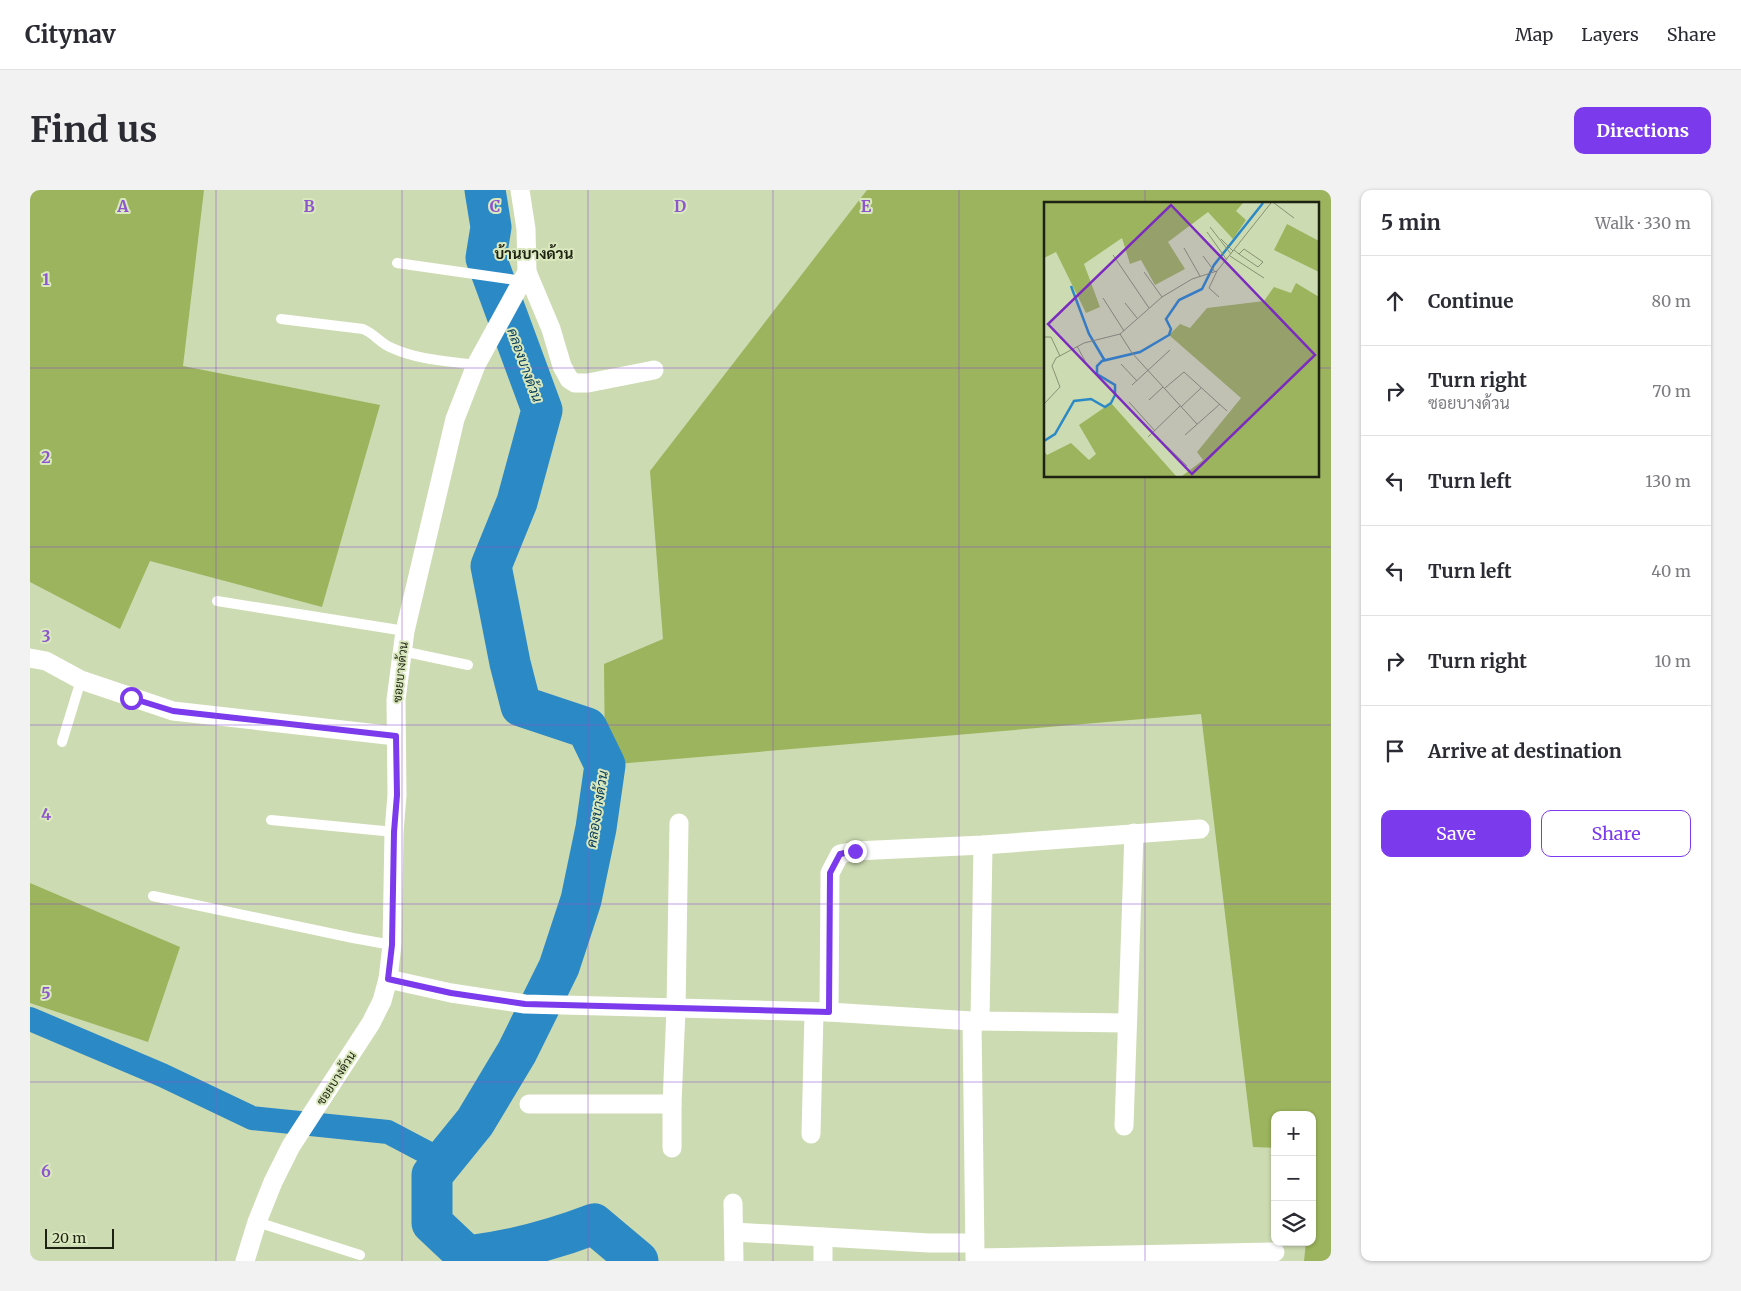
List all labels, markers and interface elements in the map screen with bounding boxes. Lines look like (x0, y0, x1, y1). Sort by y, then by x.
text: Citynav (25, 19, 116, 50)
text: Map (1515, 23, 1553, 46)
text: Layers (1581, 23, 1639, 46)
text: Share (1667, 23, 1716, 46)
button: Directions (1574, 107, 1711, 154)
text: Find us (30, 108, 157, 152)
text: A (116, 196, 129, 216)
text: B (303, 196, 315, 216)
text: C (490, 196, 500, 216)
text: D (674, 196, 686, 216)
text: E (861, 196, 872, 216)
inset map (1044, 202, 1318, 478)
text: 5 min (1381, 209, 1441, 236)
text: Walk · 330 m (1595, 213, 1691, 233)
district label: บ้านบางด้วน (495, 244, 574, 263)
text: 1 (42, 269, 50, 289)
icon: ahead (1381, 287, 1409, 315)
text: Continue (1428, 289, 1514, 313)
text: 80 m (1652, 291, 1691, 311)
water label: คลองบางด้วน (503, 325, 547, 405)
text: Turn right (1428, 368, 1527, 392)
icon: right (1381, 377, 1409, 405)
text: 70 m (1652, 381, 1691, 401)
text: ซอยบางด้วน (1428, 393, 1510, 413)
text: 2 (41, 447, 51, 467)
icon: left (1381, 467, 1409, 495)
text: Turn left (1428, 469, 1512, 493)
text: 130 m (1645, 471, 1691, 491)
icon: left (1381, 557, 1409, 585)
text: Turn left (1428, 559, 1512, 583)
text: 40 m (1651, 561, 1691, 581)
text: 3 (41, 626, 51, 646)
street label: ซอยบางด้วน (389, 640, 411, 703)
icon: right (1381, 647, 1409, 675)
text: Turn right (1428, 649, 1527, 673)
text: 10 m (1654, 651, 1691, 671)
route start (120, 687, 143, 710)
icon: arrive (1381, 737, 1409, 765)
text: Arrive at destination (1428, 739, 1622, 763)
water label: คลองบางด้วน (582, 769, 612, 849)
text: 4 (41, 804, 51, 824)
button: Save (1381, 810, 1531, 857)
button: Share (1541, 810, 1691, 857)
route end (844, 840, 867, 863)
text: 5 (41, 983, 51, 1003)
street label: ซอยบางด้วน (313, 1048, 359, 1108)
map controls (1271, 1111, 1316, 1246)
button: + (1271, 1111, 1316, 1156)
button: − (1271, 1156, 1316, 1201)
text: 6 (41, 1161, 51, 1181)
button: layers (1271, 1201, 1316, 1246)
scale bar (45, 1226, 114, 1249)
text: 20 m (52, 1229, 86, 1247)

